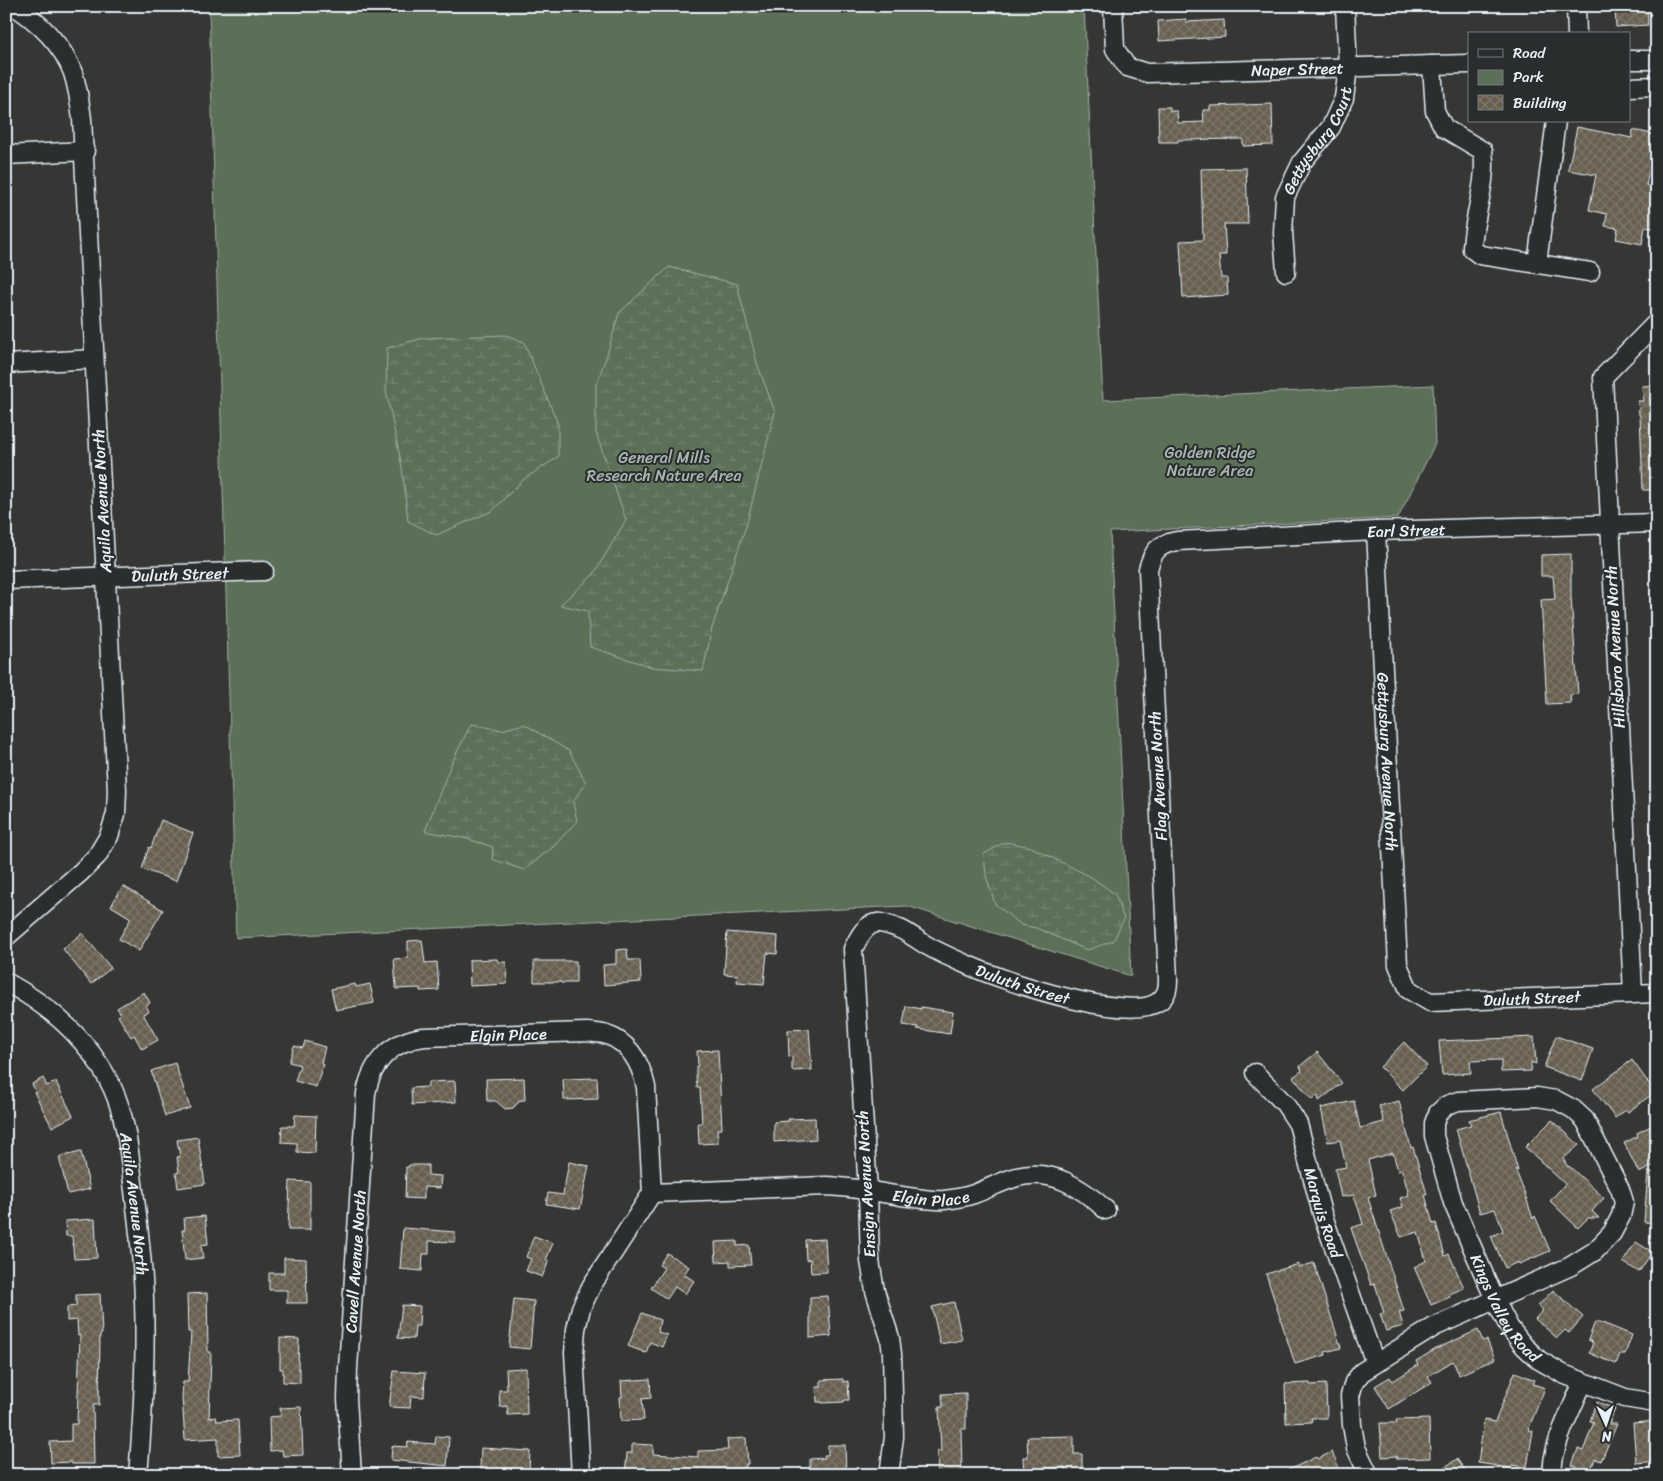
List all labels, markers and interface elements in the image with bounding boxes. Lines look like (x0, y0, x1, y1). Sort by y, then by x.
legend (1468, 32, 1630, 122)
text: Road (1513, 40, 1546, 66)
street label: Naper Street (1251, 53, 1344, 85)
text: Park (1513, 64, 1544, 90)
street label: Gettysburg Court (1274, 85, 1360, 199)
text: Building (1513, 90, 1567, 116)
street label: Aquila Avenue North (84, 428, 120, 575)
park label: Golden Ridge Nature Area (1164, 438, 1256, 485)
park label: General Mills Research Nature Area (586, 443, 743, 490)
street label: Earl Street (1366, 515, 1446, 546)
street label: Duluth Street (131, 558, 230, 590)
street label: Hillsboro Avenue North (1596, 565, 1634, 729)
street label: Gettysburg Avenue North (1369, 672, 1407, 852)
street label: Flag Avenue North (1140, 710, 1176, 842)
street label: Duluth Street (971, 955, 1073, 1013)
street label: Duluth Street (1483, 982, 1582, 1014)
street label: Elgin Place (469, 1019, 547, 1050)
street label: Ensign Avenue North (848, 1110, 884, 1258)
street label: Aquila Avenue North (111, 1129, 157, 1276)
street label: Marquis Road (1296, 1164, 1352, 1263)
street label: Elgin Place (890, 1180, 973, 1215)
street label: Cavell Avenue North (336, 1189, 374, 1334)
street label: Kings Valley Road (1462, 1249, 1549, 1371)
north arrow (1580, 1398, 1630, 1448)
text: N (1601, 1424, 1613, 1449)

